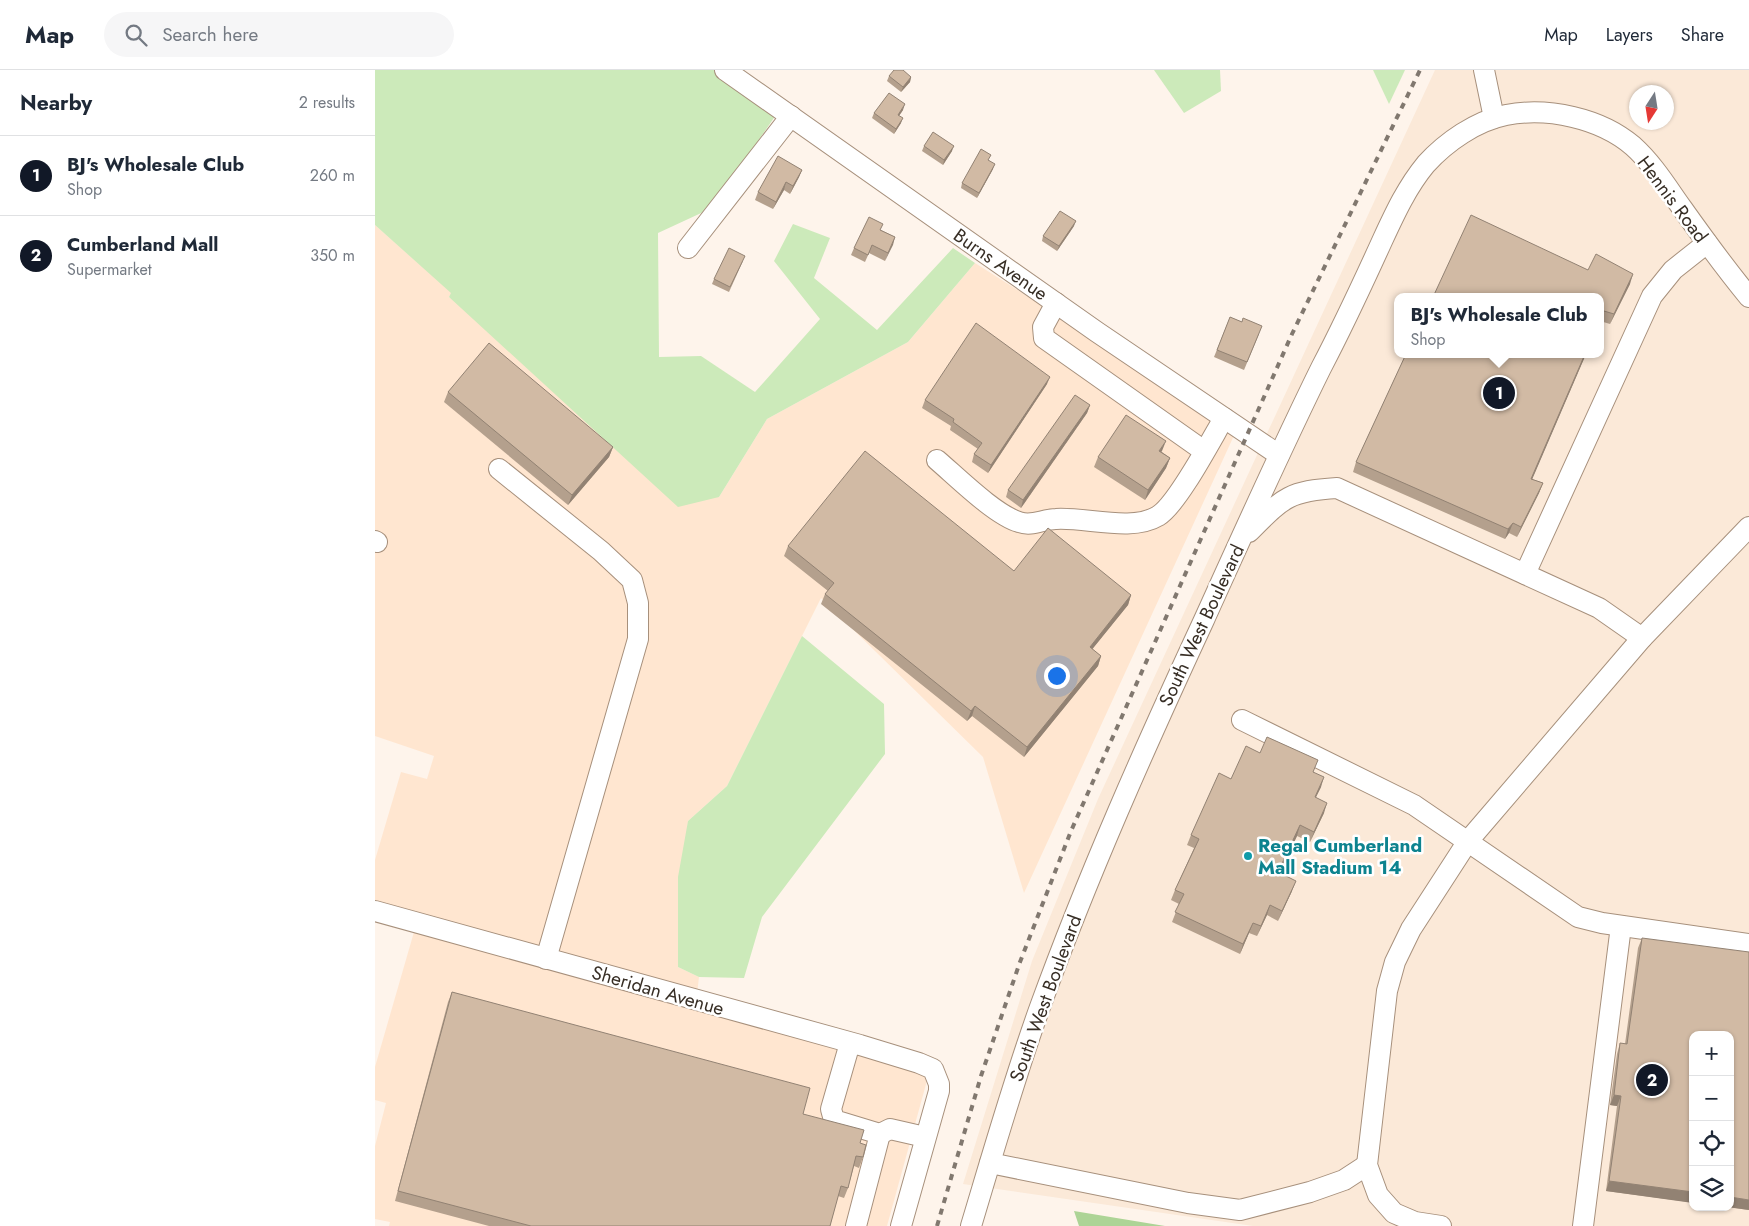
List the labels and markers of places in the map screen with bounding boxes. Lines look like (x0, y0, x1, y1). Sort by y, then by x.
pin: 1 (1483, 374, 1515, 412)
place label: Regal Cumberland Mall Stadium 14 (1258, 832, 1422, 881)
marker: Regal Cumberland Mall Stadium 14 (1242, 850, 1254, 862)
pin: 2 (1636, 1061, 1668, 1099)

